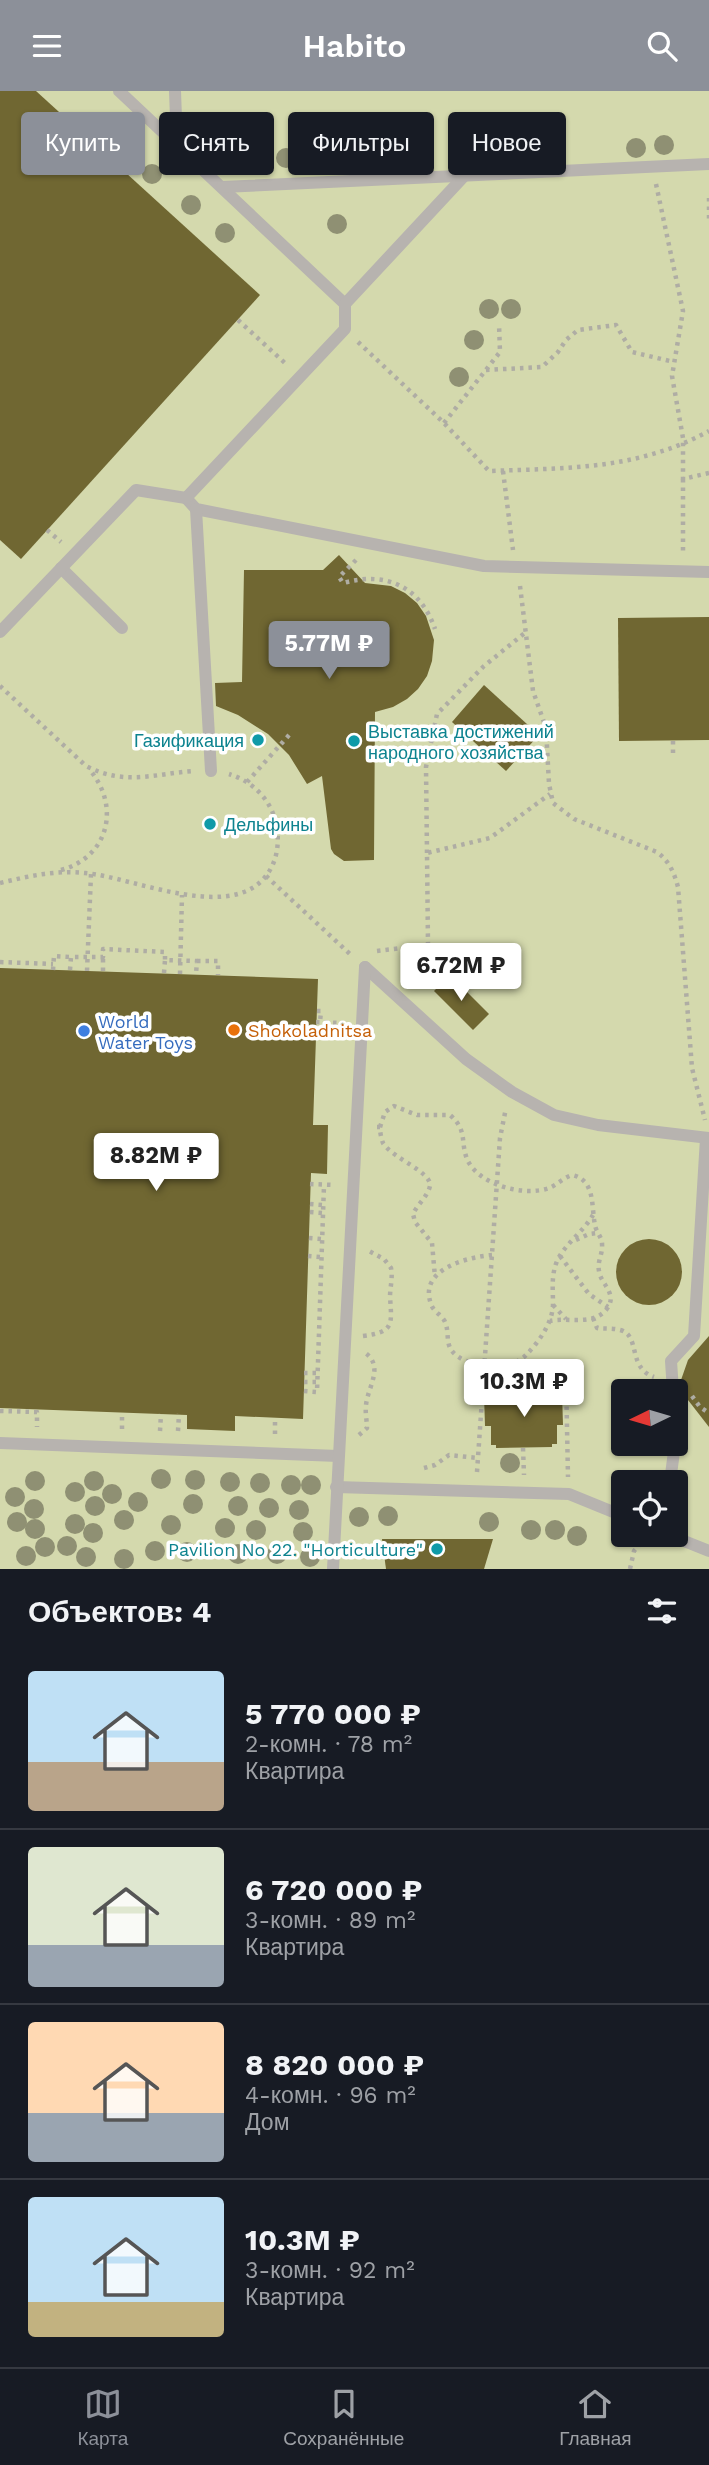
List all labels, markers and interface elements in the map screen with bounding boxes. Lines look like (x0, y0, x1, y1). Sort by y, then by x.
icon: menu (28, 27, 66, 65)
text: Habito (303, 27, 406, 65)
icon: search (643, 27, 681, 65)
chip: Купить (21, 112, 145, 175)
chip: Снять (159, 112, 274, 175)
chip: Фильтры (288, 112, 434, 175)
chip: Новое (448, 112, 566, 175)
pin: 5.77M ₽ (264, 621, 394, 681)
text: 5.77M ₽ (285, 630, 373, 657)
place label: Выставка достижений народного хозяйства (368, 721, 554, 763)
place label: Газификация (134, 730, 244, 751)
marker: Газификация (250, 732, 266, 748)
marker: Выставка достижений народного хозяйства (346, 733, 362, 749)
place label: Дельфины (224, 814, 313, 835)
marker: Дельфины (202, 816, 218, 832)
pin: 6.72M ₽ (396, 943, 526, 1003)
text: 6.72M ₽ (416, 952, 506, 979)
place label: World Water Toys (98, 1011, 193, 1053)
place label: Shokoladnitsa (248, 1020, 372, 1041)
marker: Shokoladnitsa (226, 1022, 242, 1038)
marker: World Water Toys (76, 1023, 92, 1039)
pin: 8.82M ₽ (91, 1133, 221, 1193)
text: 8.82M ₽ (110, 1142, 202, 1169)
pin: 10.3M ₽ (459, 1359, 589, 1419)
text: 10.3M ₽ (480, 1368, 568, 1395)
north arrow (611, 1379, 688, 1456)
map controls (611, 1379, 688, 1547)
button: locate (611, 1470, 688, 1547)
place label: Pavilion No 22. "Horticulture" (168, 1539, 423, 1560)
marker: Pavilion No 22. "Horticulture" (429, 1541, 445, 1557)
icon: filters (643, 1592, 681, 1630)
text: Объектов: 4 (28, 1594, 211, 1629)
text: 5 770 000 ₽ (245, 1696, 421, 1731)
icon: home (84, 1699, 168, 1783)
text: 2-комн. · 78 m² (245, 1731, 412, 1758)
text: Квартира (245, 1758, 344, 1785)
text: 6 720 000 ₽ (245, 1872, 422, 1907)
icon: home (84, 1875, 168, 1959)
text: 3-комн. · 89 m² (245, 1907, 415, 1934)
text: Квартира (245, 1934, 344, 1961)
text: 8 820 000 ₽ (245, 2047, 424, 2082)
icon: home (84, 2050, 168, 2134)
text: 4-комн. · 96 m² (245, 2082, 416, 2109)
text: Дом (245, 2109, 289, 2136)
text: 10.3M ₽ (245, 2222, 360, 2257)
icon: home (84, 2225, 168, 2309)
text: 3-комн. · 92 m² (245, 2257, 415, 2284)
text: Квартира (245, 2284, 344, 2311)
tab: Карта (77, 2385, 128, 2450)
tab: Сохранённые (283, 2385, 404, 2450)
tab: Главная (559, 2385, 632, 2450)

